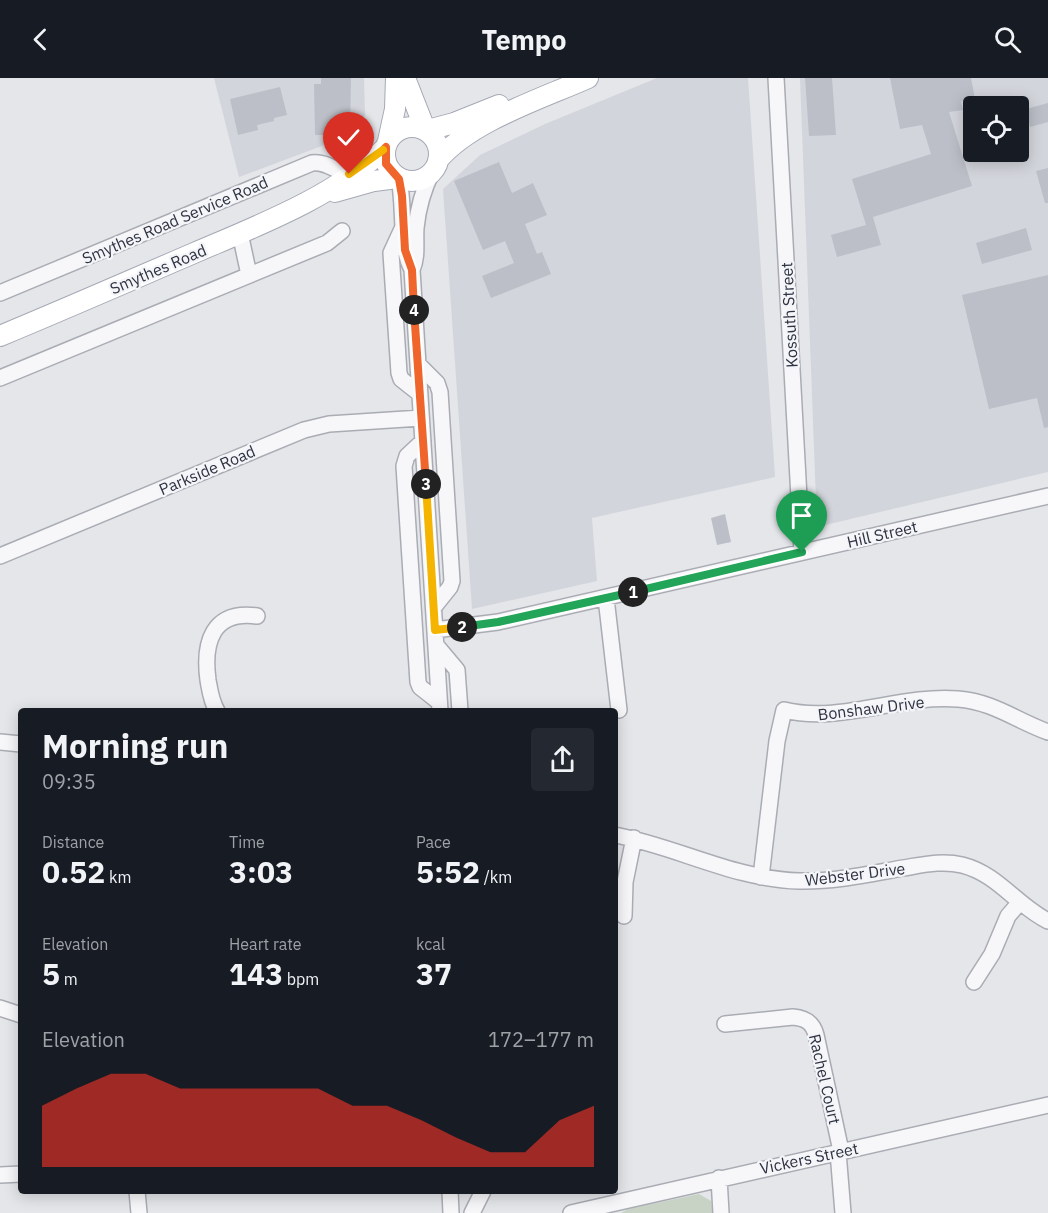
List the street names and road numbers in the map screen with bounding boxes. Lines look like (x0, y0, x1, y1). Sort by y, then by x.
street label: Smythes Road Service Road (79, 172, 271, 268)
street label: Smythes Road (107, 240, 209, 298)
street label: Kossuth Street (776, 262, 802, 368)
street label: Parkside Road (156, 441, 258, 499)
street label: Hill Street (845, 516, 919, 552)
street label: Bonshaw Drive (817, 692, 926, 724)
street label: Webster Drive (804, 858, 906, 890)
street label: Rachel Court (805, 1032, 845, 1126)
street label: Vickers Street (758, 1138, 860, 1178)

